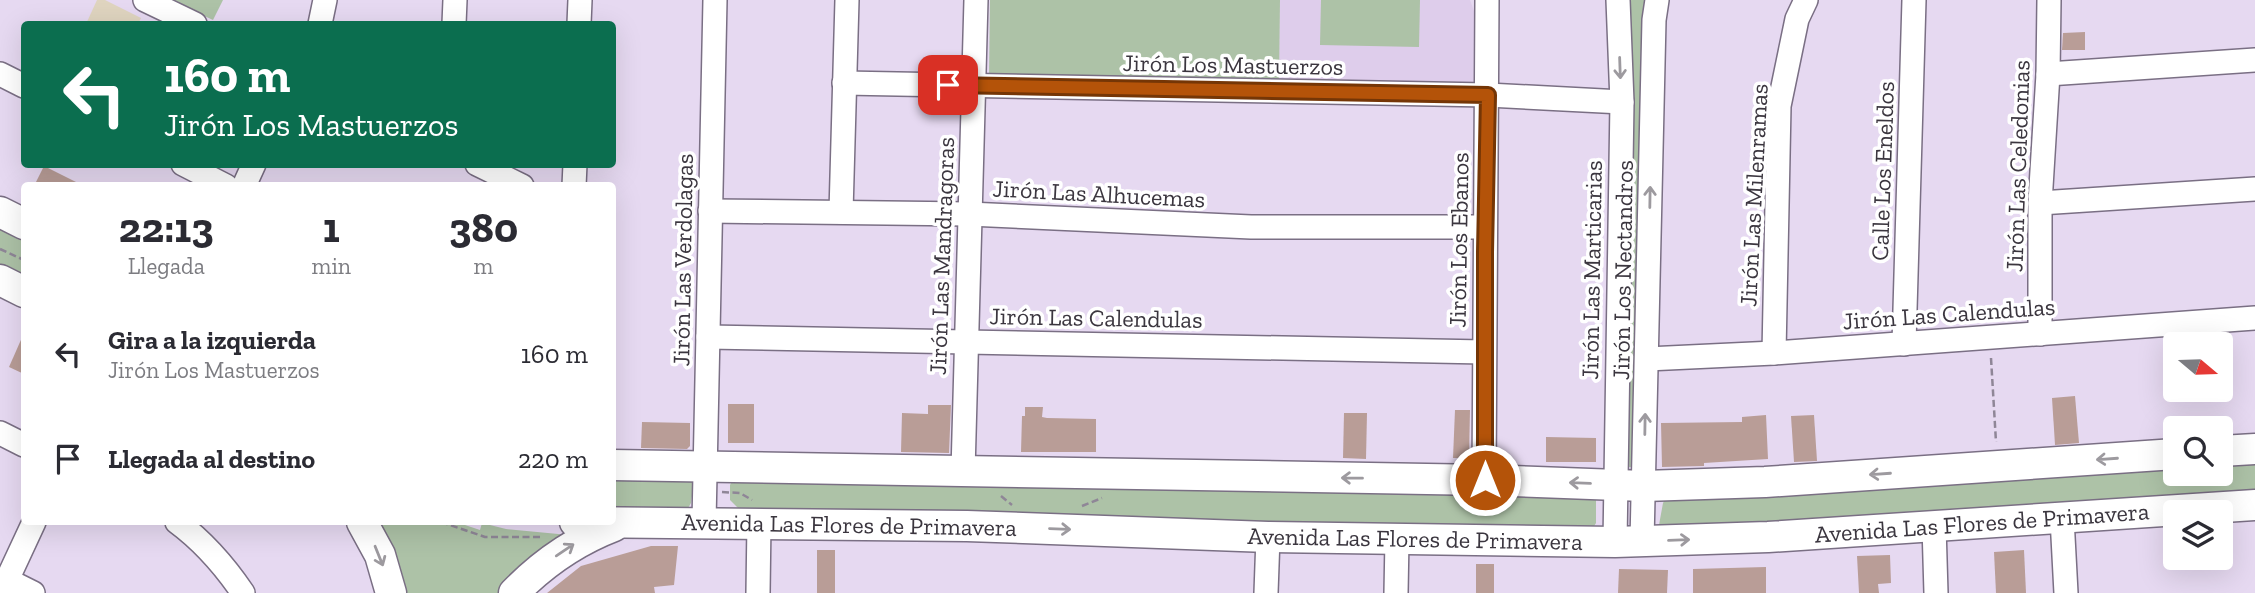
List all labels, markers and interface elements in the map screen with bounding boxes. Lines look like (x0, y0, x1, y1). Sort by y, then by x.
text: 160 m (164, 46, 290, 105)
street label: Jirón Los Mastuerzos (1122, 48, 1344, 81)
icon: left (49, 49, 140, 140)
pin (918, 55, 978, 115)
one-way arrow (1614, 56, 1627, 79)
street label: Jirón Las Celedonias (1999, 60, 2036, 272)
icon: arrive (929, 66, 967, 104)
street label: Calle Los Eneldos (1865, 81, 1900, 261)
street label: Jirón Las Milenramas (1733, 83, 1774, 307)
text: Jirón Los Mastuerzos (164, 106, 459, 144)
street label: Jirón Las Mandragoras (923, 136, 960, 376)
street label: Jirón Los Ebanos (1442, 152, 1475, 328)
street label: Jirón Las Verdolagas (666, 153, 699, 367)
street label: Jirón Las Marticarias (1575, 160, 1608, 380)
street label: Jirón Los Nectandros (1606, 160, 1639, 380)
street label: Jirón Las Alhucemas (992, 173, 1206, 214)
one-way arrow (1644, 185, 1657, 208)
text: 22:13 (119, 202, 214, 253)
text: 1 (323, 202, 340, 253)
text: 380 (449, 202, 518, 253)
text: Llegada (128, 252, 205, 280)
text: min (312, 252, 351, 280)
text: m (474, 252, 493, 280)
street label: Jirón Las Calendulas (1842, 292, 2056, 335)
street label: Jirón Las Calendulas (989, 301, 1203, 334)
text: Gira a la izquierda (108, 324, 316, 356)
north arrow (2163, 332, 2233, 402)
map controls (2163, 332, 2233, 570)
icon: left (49, 335, 87, 373)
text: 160 m (521, 338, 588, 370)
text: Jirón Los Mastuerzos (108, 356, 320, 384)
one-way arrow (1639, 413, 1652, 436)
button: search (2163, 416, 2233, 486)
icon: arrive (49, 440, 87, 478)
text: Llegada al destino (108, 443, 315, 475)
text: 220 m (518, 443, 588, 475)
position arrow (1448, 443, 1522, 517)
one-way arrow (2096, 453, 2119, 466)
one-way arrow (1869, 468, 1892, 481)
one-way arrow (1341, 471, 1364, 485)
one-way arrow (1568, 477, 1591, 490)
street label: Avenida Las Flores de Primavera (1814, 496, 2151, 549)
button: layers (2163, 500, 2233, 570)
street label: Avenida Las Flores de Primavera (681, 507, 1017, 542)
street label: Avenida Las Flores de Primavera (1247, 521, 1583, 556)
one-way arrow (1048, 523, 1071, 536)
one-way arrow (1667, 534, 1690, 547)
one-way arrow (555, 543, 574, 557)
one-way arrow (374, 545, 387, 566)

